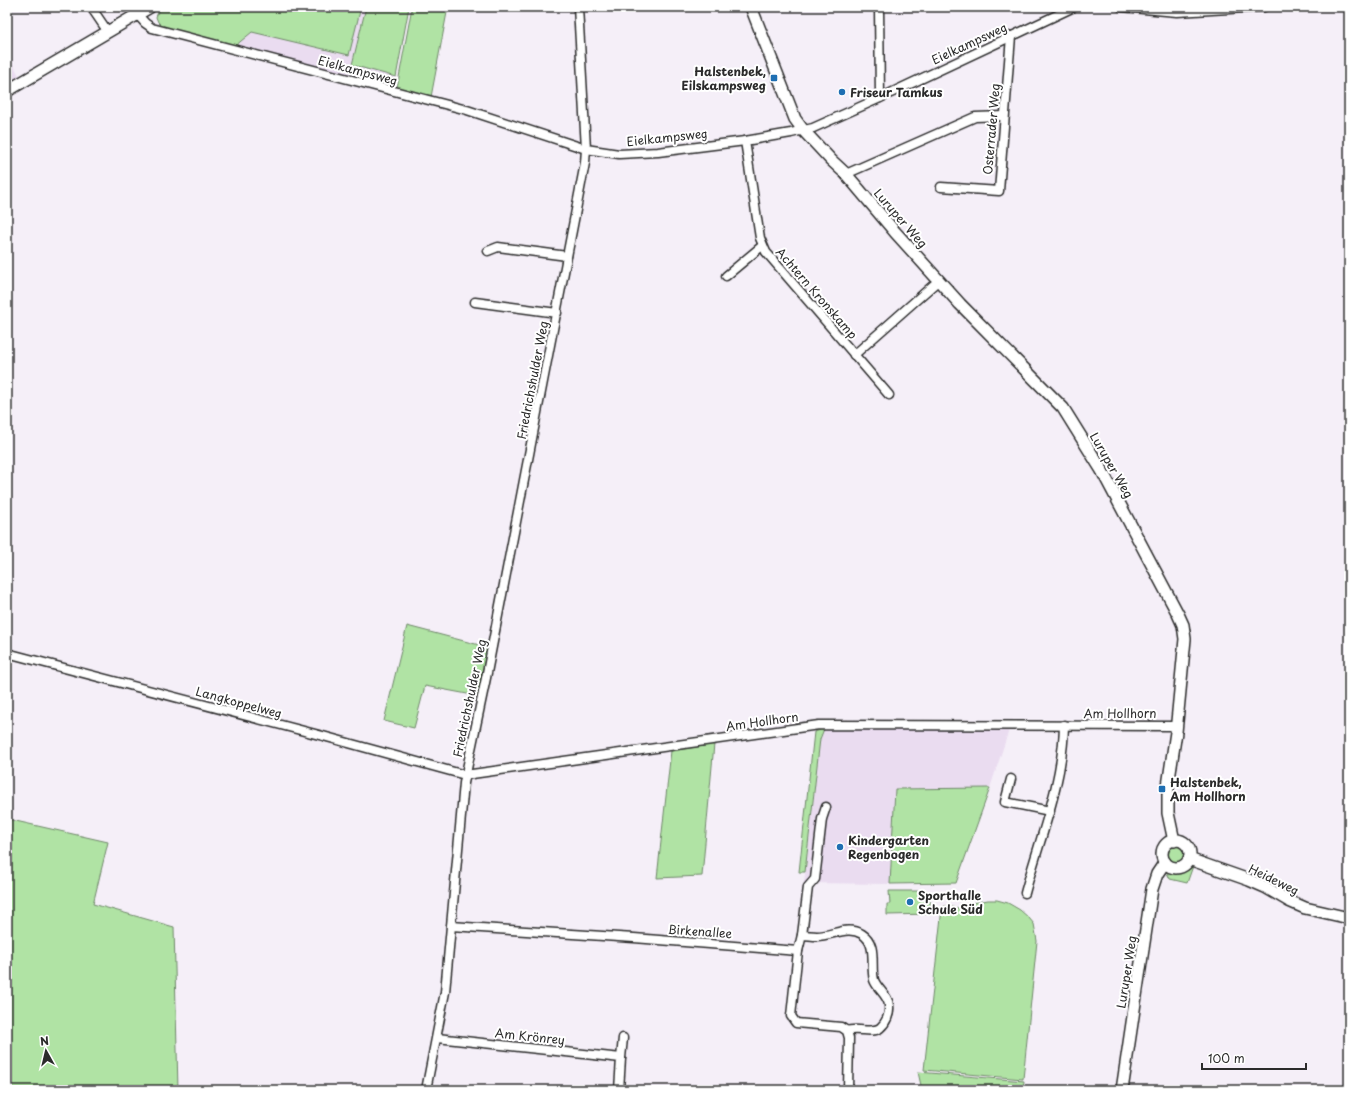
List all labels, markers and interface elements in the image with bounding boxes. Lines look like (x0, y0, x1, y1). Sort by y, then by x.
street label: Eielkampsweg (928, 18, 1010, 68)
street label: Eielkampsweg (316, 51, 400, 89)
place label: Halstenbek, Eilskampsweg (682, 62, 766, 94)
marker: Halstenbek, Eilskampsweg (769, 73, 779, 83)
street label: Osterrader Weg (978, 82, 1004, 175)
place label: Friseur Tamkus (850, 83, 943, 101)
marker: Friseur Tamkus (837, 87, 847, 97)
street label: Eielkampsweg (626, 124, 708, 150)
street label: Luruper Weg (870, 184, 932, 252)
street label: Achtern Kronskamp (772, 243, 862, 343)
street label: Friedrichshulder Weg (512, 319, 552, 441)
street label: Luruper Weg (1086, 429, 1138, 501)
street label: Friedrichshulder Weg (448, 637, 490, 759)
street label: Langkoppelweg (194, 682, 284, 722)
street label: Am Hollhorn (1084, 704, 1156, 722)
street label: Am Hollhorn (725, 707, 799, 735)
place label: Halstenbek, Am Hollhorn (1169, 773, 1246, 805)
marker: Halstenbek, Am Hollhorn (1157, 784, 1167, 794)
place label: Kindergarten Regenbogen (848, 831, 929, 863)
marker: Kindergarten Regenbogen (835, 842, 845, 852)
street label: Heideweg (1246, 859, 1302, 899)
place label: Sporthalle Schule Süd (918, 886, 983, 918)
marker: Sporthalle Schule Süd (905, 897, 915, 907)
street label: Birkenallee (667, 920, 733, 942)
street label: Luruper Weg (1111, 934, 1141, 1010)
street label: Am Krönrey (494, 1023, 566, 1049)
north arrow (26, 1031, 66, 1071)
text: N (39, 1032, 50, 1050)
scale bar (1202, 1045, 1306, 1071)
text: 100 m (1208, 1049, 1245, 1067)

